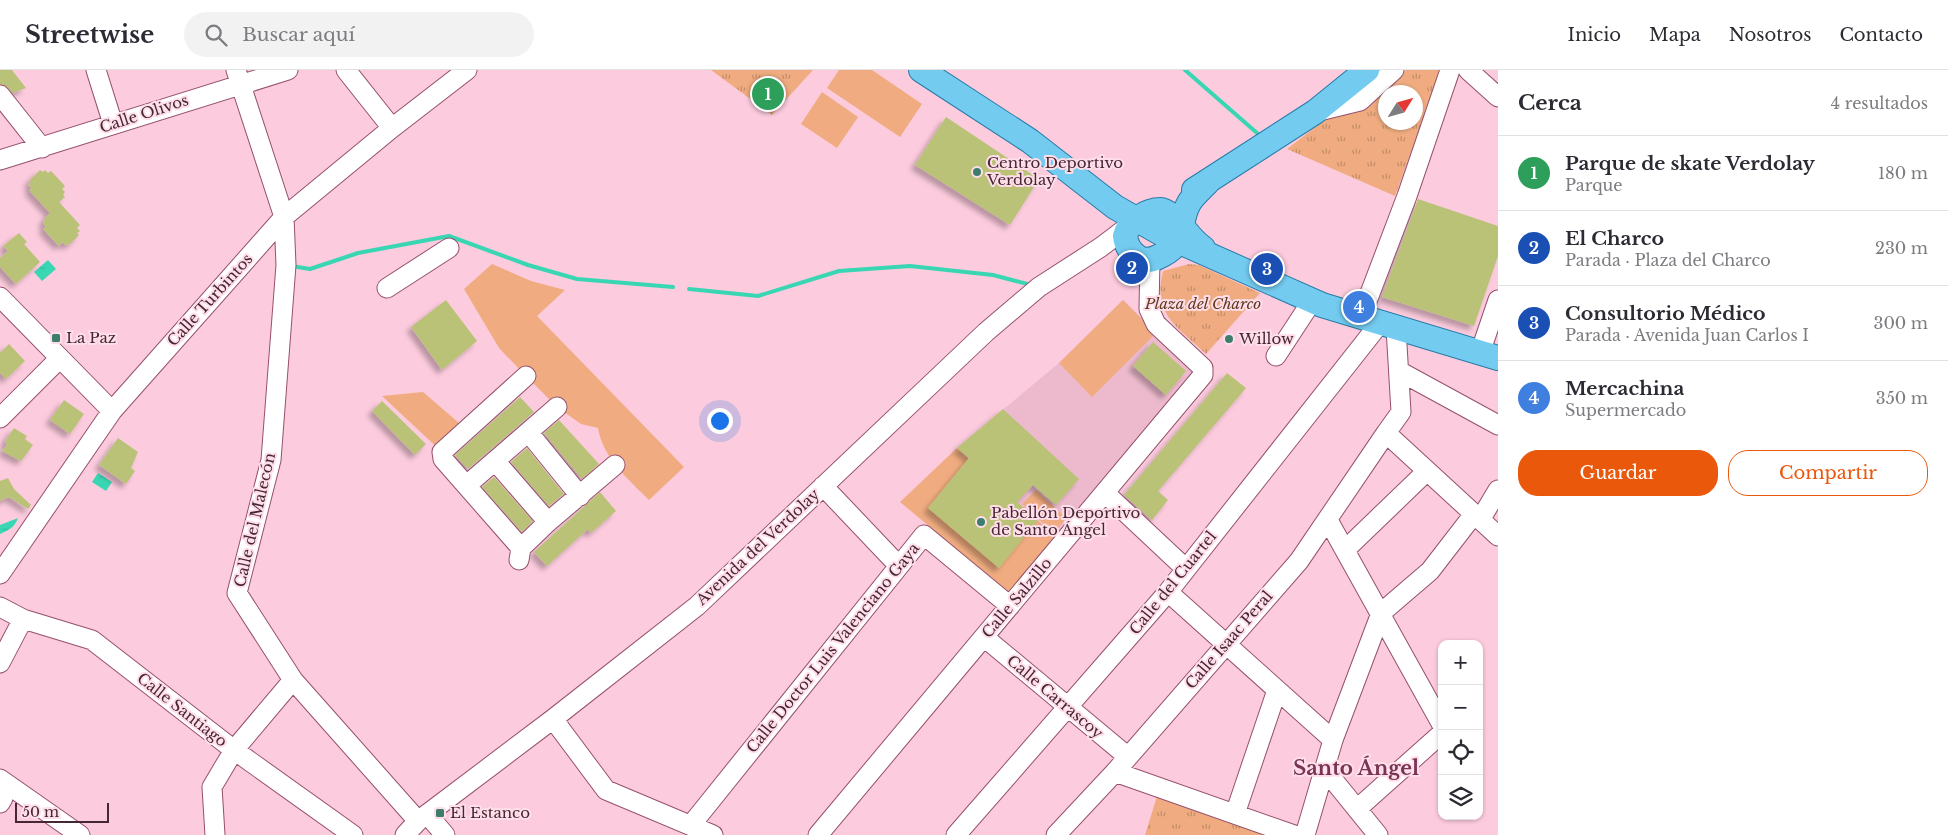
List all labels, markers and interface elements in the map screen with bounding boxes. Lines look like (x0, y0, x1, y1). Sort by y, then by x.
search box (184, 12, 534, 57)
text: Streetwise (25, 20, 154, 49)
icon: search (202, 21, 230, 49)
text: Buscar aquí (242, 23, 355, 46)
text: Inicio (1567, 24, 1621, 46)
text: Mapa (1649, 24, 1701, 46)
text: Nosotros (1729, 24, 1811, 46)
text: Contacto (1839, 24, 1923, 46)
pin: 1 (752, 75, 784, 113)
north arrow (1378, 85, 1423, 130)
street label: Calle Olivos (97, 90, 191, 137)
text: Cerca (1518, 90, 1582, 116)
text: 4 resultados (1831, 93, 1928, 113)
text: Parque de skate Verdolay (1565, 152, 1815, 175)
place label: Centro Deportivo Verdolay (986, 153, 1123, 189)
text: 1 (1531, 163, 1537, 183)
text: 180 m (1878, 163, 1928, 183)
marker: Centro Deportivo Verdolay (971, 166, 983, 178)
text: Parque (1565, 175, 1622, 195)
text: El Charco (1565, 227, 1664, 250)
text: 2 (1529, 238, 1539, 258)
text: 230 m (1875, 238, 1928, 258)
street label: Calle Turbintos (163, 249, 256, 350)
pin: 2 (1116, 249, 1148, 287)
pin: 3 (1251, 250, 1283, 288)
text: Parada · Plaza del Charco (1565, 250, 1771, 270)
pin: 4 (1343, 288, 1375, 326)
park label: Plaza del Charco (1144, 294, 1261, 313)
text: Consultorio Médico (1565, 302, 1766, 325)
text: 3 (1529, 313, 1539, 333)
text: 300 m (1874, 313, 1928, 333)
text: Parada · Avenida Juan Carlos I (1565, 325, 1809, 345)
place label: La Paz (66, 328, 116, 347)
place label: Willow (1238, 329, 1294, 348)
marker: La Paz (50, 332, 62, 344)
marker: Willow (1223, 333, 1235, 345)
text: Mercachina (1565, 377, 1684, 400)
text: 4 (1529, 388, 1539, 408)
text: 350 m (1876, 388, 1928, 408)
text: Supermercado (1565, 400, 1686, 420)
your location (707, 408, 733, 434)
button: Guardar (1518, 450, 1718, 496)
button: Compartir (1728, 450, 1928, 496)
street label: Calle del Malecón (230, 451, 279, 589)
street label: Avenida del Verdolay (691, 484, 824, 609)
place label: Pabellón Deportivo de Santo Ángel (991, 503, 1141, 539)
marker: Pabellón Deportivo de Santo Ángel (975, 516, 987, 528)
street label: Calle del Cuartel (1125, 527, 1220, 638)
street label: Calle Doctor Luis Valenciano Gaya (742, 538, 924, 756)
street label: Calle Salzillo (978, 554, 1056, 642)
street label: Calle Isaac Peral (1181, 587, 1276, 693)
map controls (1438, 640, 1483, 820)
button: + (1438, 640, 1483, 685)
street label: Calle Carrascoy (1003, 651, 1108, 743)
street label: Calle Santiago (133, 669, 231, 751)
button: − (1438, 685, 1483, 730)
button: locate (1438, 730, 1483, 775)
district label: Santo Ángel (1293, 755, 1419, 780)
button: layers (1438, 775, 1483, 820)
scale bar (15, 800, 109, 823)
text: 50 m (22, 803, 59, 821)
place label: El Estanco (450, 803, 530, 822)
marker: El Estanco (434, 807, 446, 819)

